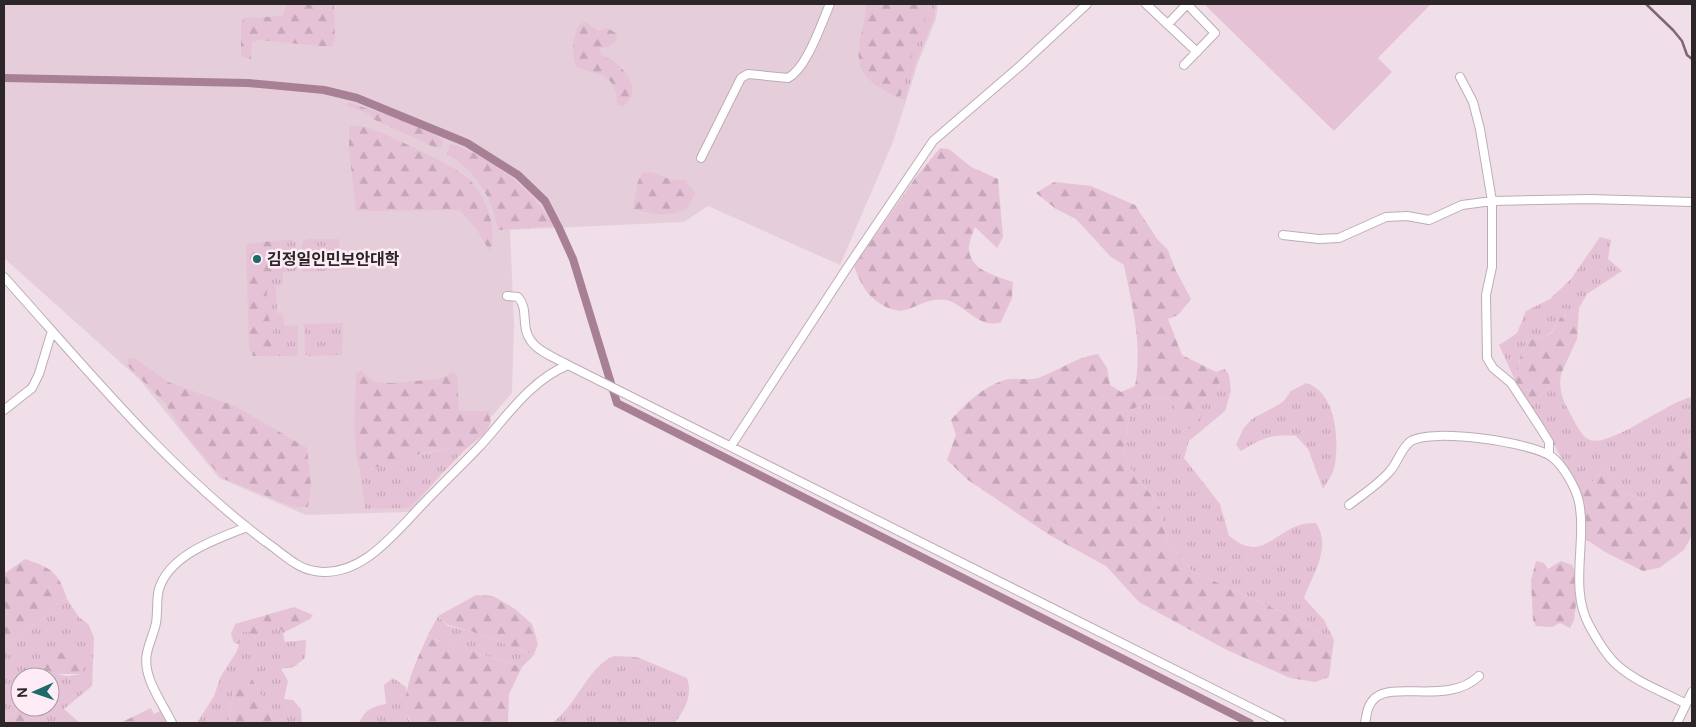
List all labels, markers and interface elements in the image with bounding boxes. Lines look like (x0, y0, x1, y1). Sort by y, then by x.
place label: 김정일인민보안대학 (267, 249, 400, 270)
marker: 김정일인민보안대학 (251, 253, 263, 265)
north arrow (10, 667, 60, 717)
text: N (13, 687, 31, 698)

